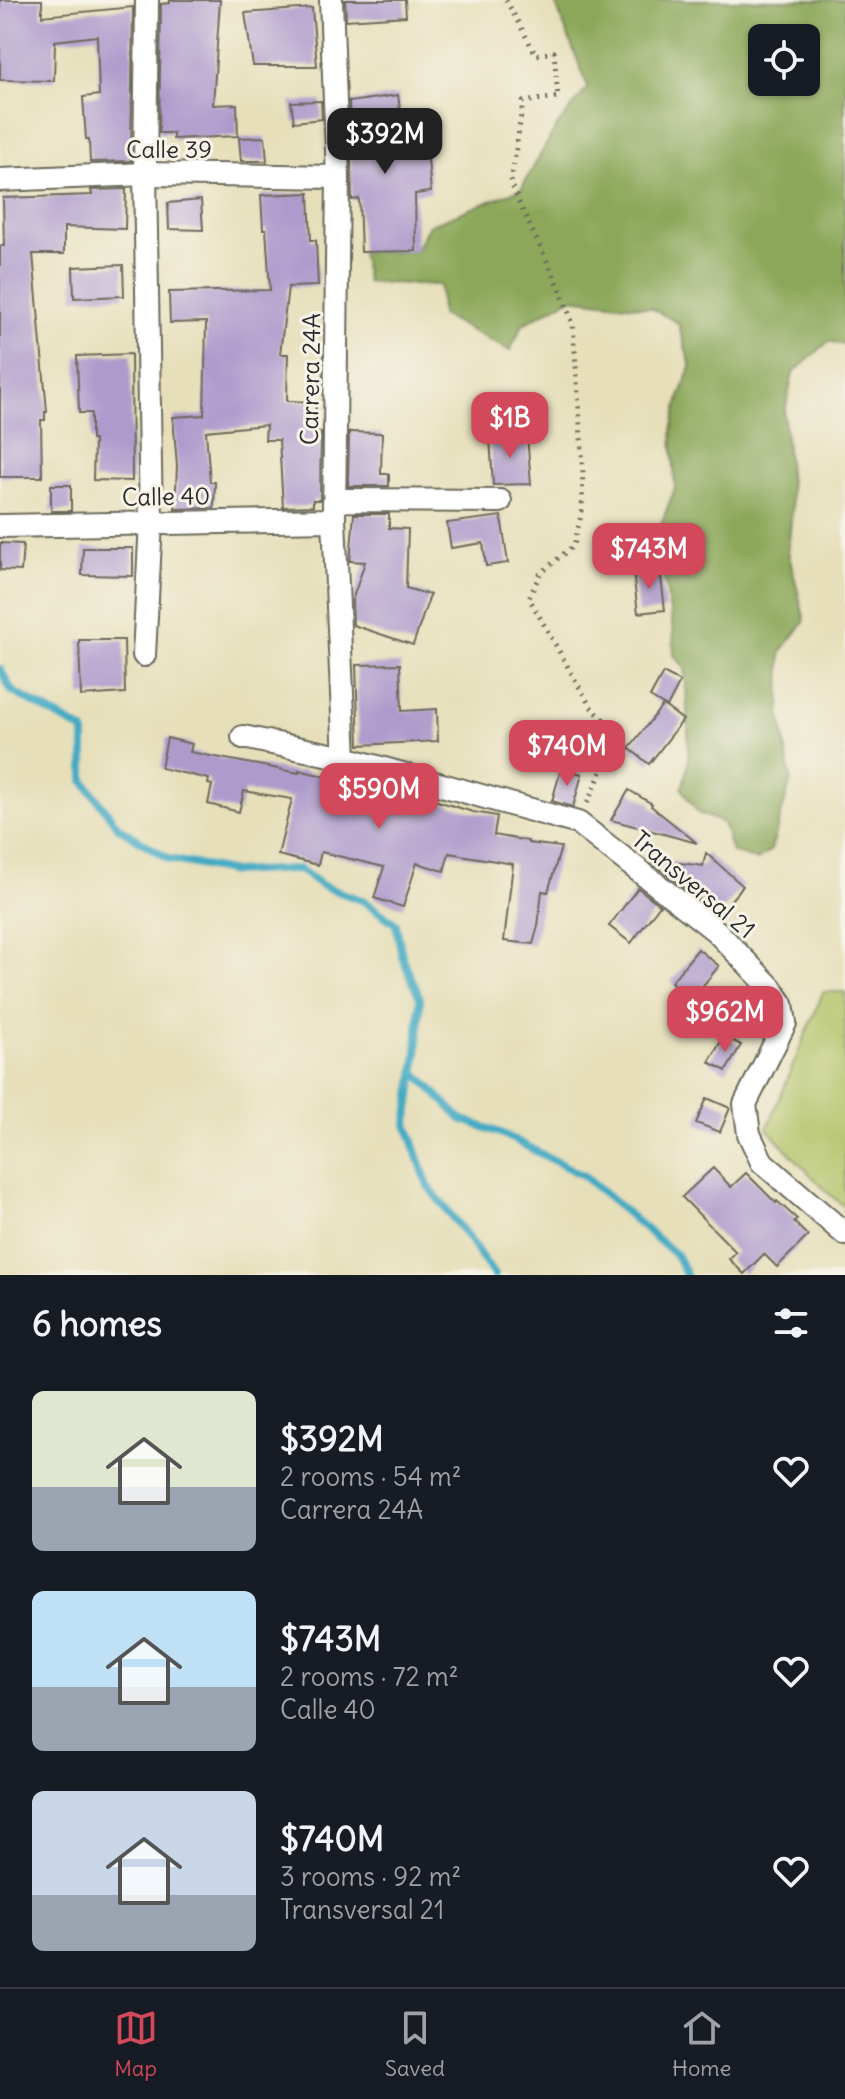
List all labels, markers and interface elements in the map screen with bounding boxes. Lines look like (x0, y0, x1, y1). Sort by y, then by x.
map controls (748, 24, 820, 96)
button: locate (748, 24, 820, 96)
pin: $392M (329, 108, 441, 176)
text: $392M (345, 117, 425, 150)
street label: Calle 39 (126, 134, 212, 164)
street label: Carrera 24A (294, 313, 326, 445)
pin: $1B (471, 392, 549, 460)
text: $1B (489, 401, 531, 434)
street label: Calle 40 (122, 480, 210, 512)
pin: $743M (593, 523, 705, 591)
text: $743M (610, 532, 688, 565)
pin: $740M (511, 720, 623, 788)
text: $740M (527, 729, 607, 762)
pin: $590M (323, 763, 435, 831)
text: $590M (338, 772, 420, 805)
street label: Transversal 21 (626, 824, 762, 944)
pin: $962M (669, 986, 781, 1054)
text: $962M (685, 995, 765, 1028)
icon: filters (769, 1301, 813, 1345)
text: 6 homes (32, 1302, 162, 1345)
text: $392M (280, 1417, 384, 1460)
icon: home (96, 1423, 192, 1519)
icon: heart (769, 1449, 813, 1493)
text: 2 rooms · 54 m² (280, 1460, 462, 1493)
text: Carrera 24A (280, 1493, 423, 1526)
text: $743M (280, 1617, 381, 1660)
icon: home (96, 1623, 192, 1719)
icon: heart (769, 1649, 813, 1693)
text: 2 rooms · 72 m² (280, 1660, 459, 1693)
text: Calle 40 (280, 1693, 376, 1726)
text: $740M (280, 1817, 384, 1860)
icon: home (96, 1823, 192, 1919)
icon: heart (769, 1849, 813, 1893)
text: 3 rooms · 92 m² (280, 1860, 461, 1893)
text: Transversal 21 (280, 1893, 444, 1926)
tab: Map (114, 2006, 158, 2082)
tab: Saved (385, 2006, 445, 2082)
tab: Home (672, 2006, 731, 2082)

